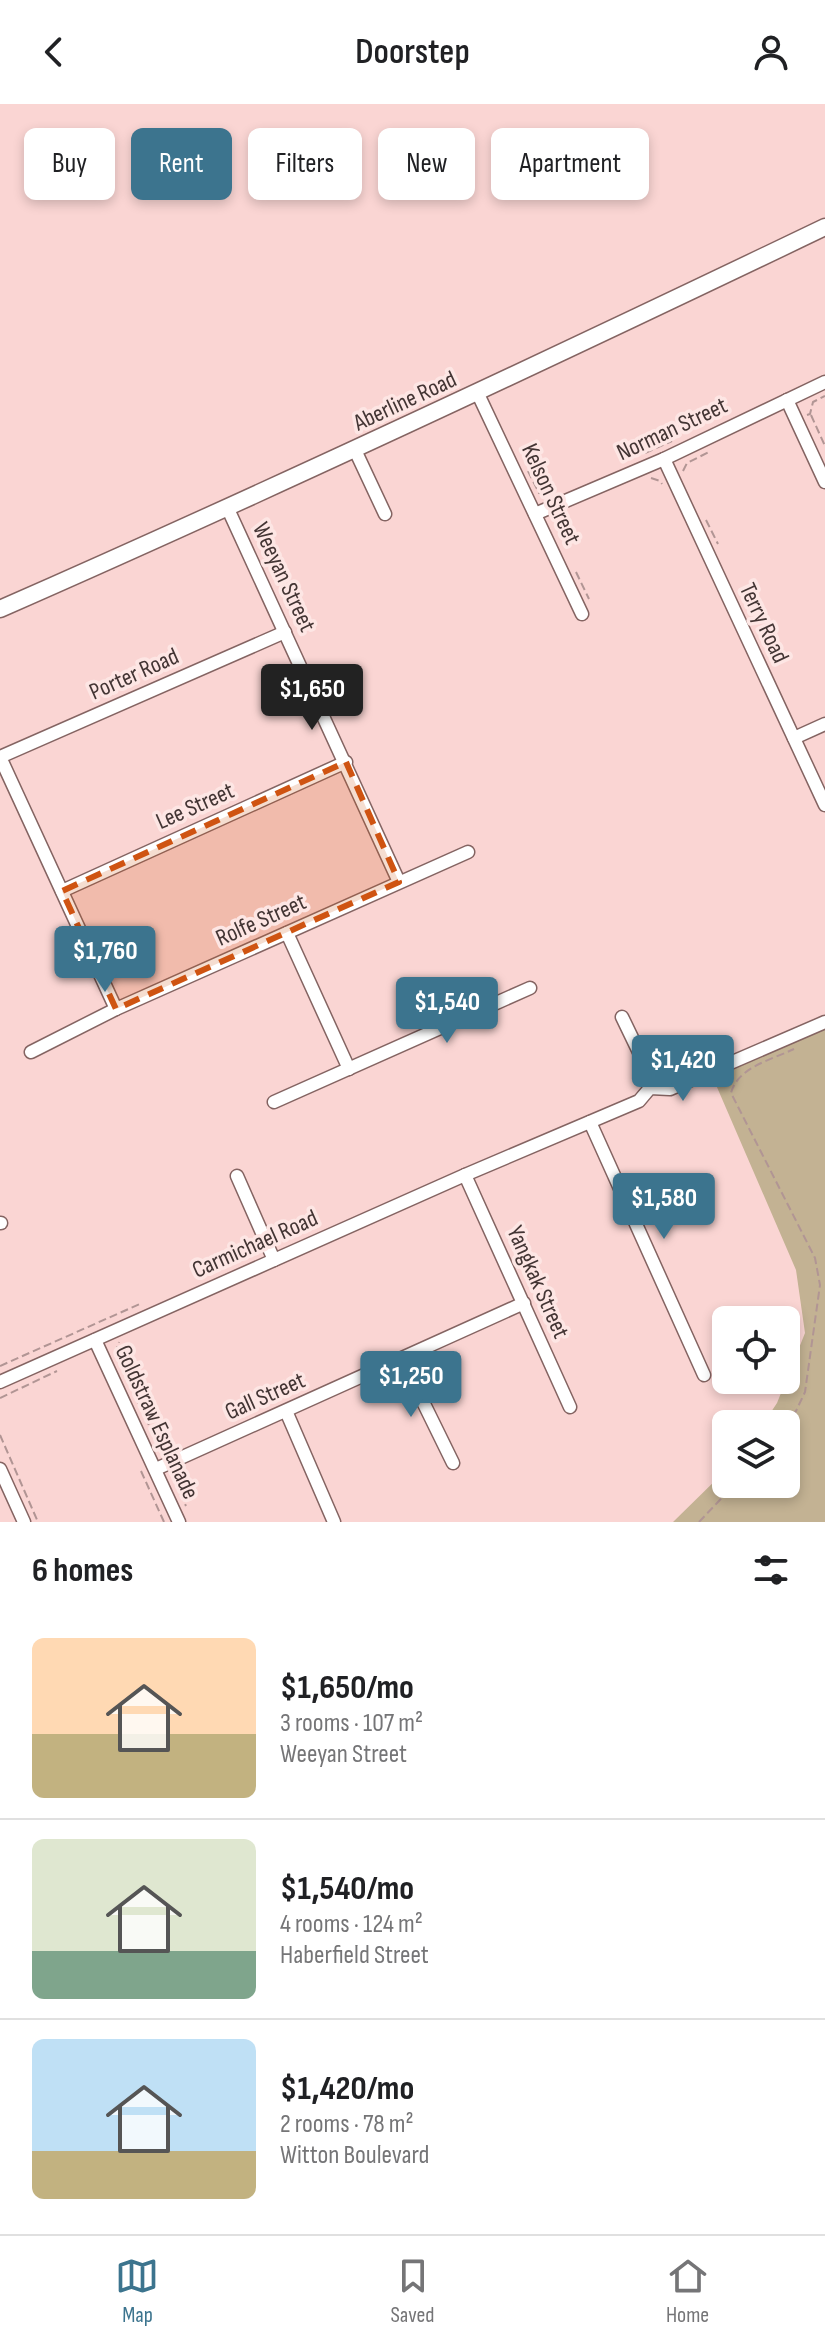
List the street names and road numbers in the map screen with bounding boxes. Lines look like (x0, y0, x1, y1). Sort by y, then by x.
street label: Aberline Road (348, 365, 461, 438)
street label: Norman Street (612, 391, 732, 467)
street label: Kelson Street (515, 439, 587, 549)
street label: Weeyan Street (246, 518, 322, 636)
street label: Terry Road (733, 578, 795, 668)
street label: Porter Road (85, 641, 183, 707)
street label: Lee Street (151, 776, 239, 836)
street label: Rolfe Street (211, 887, 311, 953)
street label: Carmichael Road (188, 1203, 322, 1285)
street label: Yangkak Street (500, 1221, 576, 1343)
street label: Goldstraw Esplanade (109, 1340, 205, 1504)
street label: Gall Street (221, 1366, 309, 1426)

